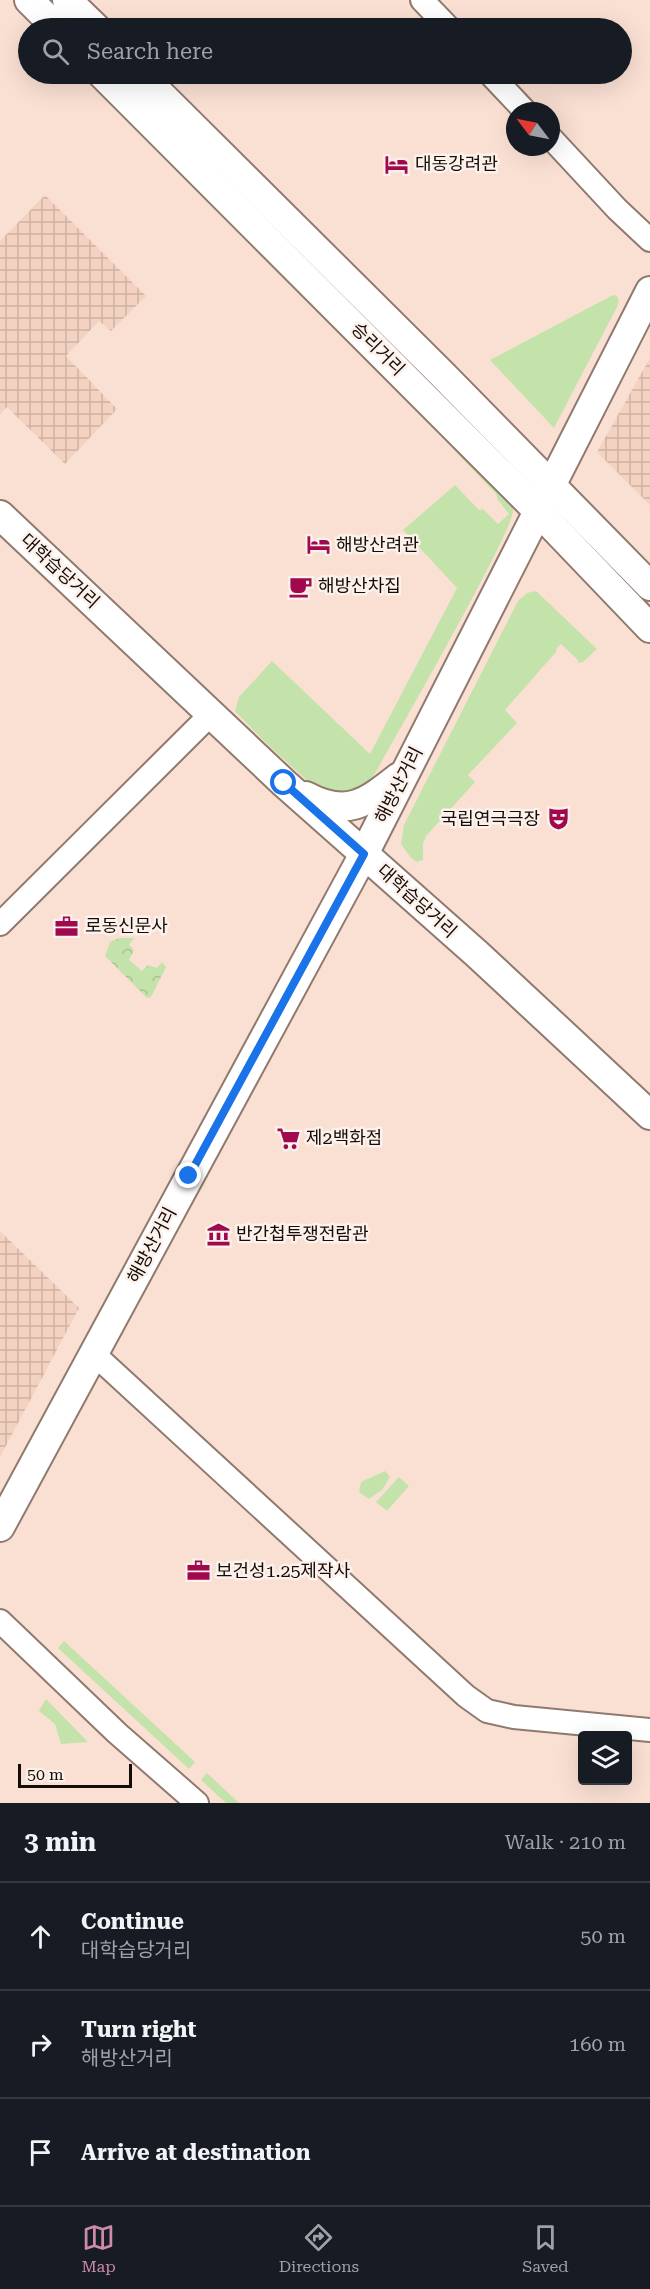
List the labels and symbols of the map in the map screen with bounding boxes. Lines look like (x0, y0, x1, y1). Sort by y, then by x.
north arrow (506, 102, 560, 156)
hotel icon: 대동강려관 (384, 151, 410, 177)
place label: 대동강려관 (415, 153, 498, 174)
street label: 승리거리 (348, 318, 409, 379)
street label: 대학습당거리 (17, 529, 104, 612)
hotel icon: 해방산려관 (305, 532, 331, 558)
place label: 해방산려관 (336, 534, 419, 555)
cafe icon: 해방산차집 (287, 573, 313, 599)
place label: 해방산차집 (318, 575, 401, 596)
street label: 해방산거리 (370, 743, 427, 826)
route start (270, 769, 296, 795)
theatre icon: 국립연극극장 (545, 806, 571, 832)
place label: 국립연극극장 (441, 808, 540, 829)
street label: 대학습당거리 (373, 860, 461, 942)
office icon: 로동신문사 (54, 913, 80, 939)
place label: 로동신문사 (85, 915, 168, 936)
supermarket icon: 제2백화점 (275, 1125, 301, 1151)
place label: 제2백화점 (306, 1127, 382, 1148)
route end (175, 1162, 201, 1188)
street label: 해방산거리 (123, 1203, 180, 1286)
museum icon: 반간첩투쟁전람관 (205, 1221, 231, 1247)
place label: 반간첩투쟁전람관 (236, 1223, 369, 1244)
office icon: 보건성1.25제작사 (185, 1558, 211, 1584)
place label: 보건성1.25제작사 (216, 1560, 351, 1581)
scale bar (18, 1761, 132, 1788)

